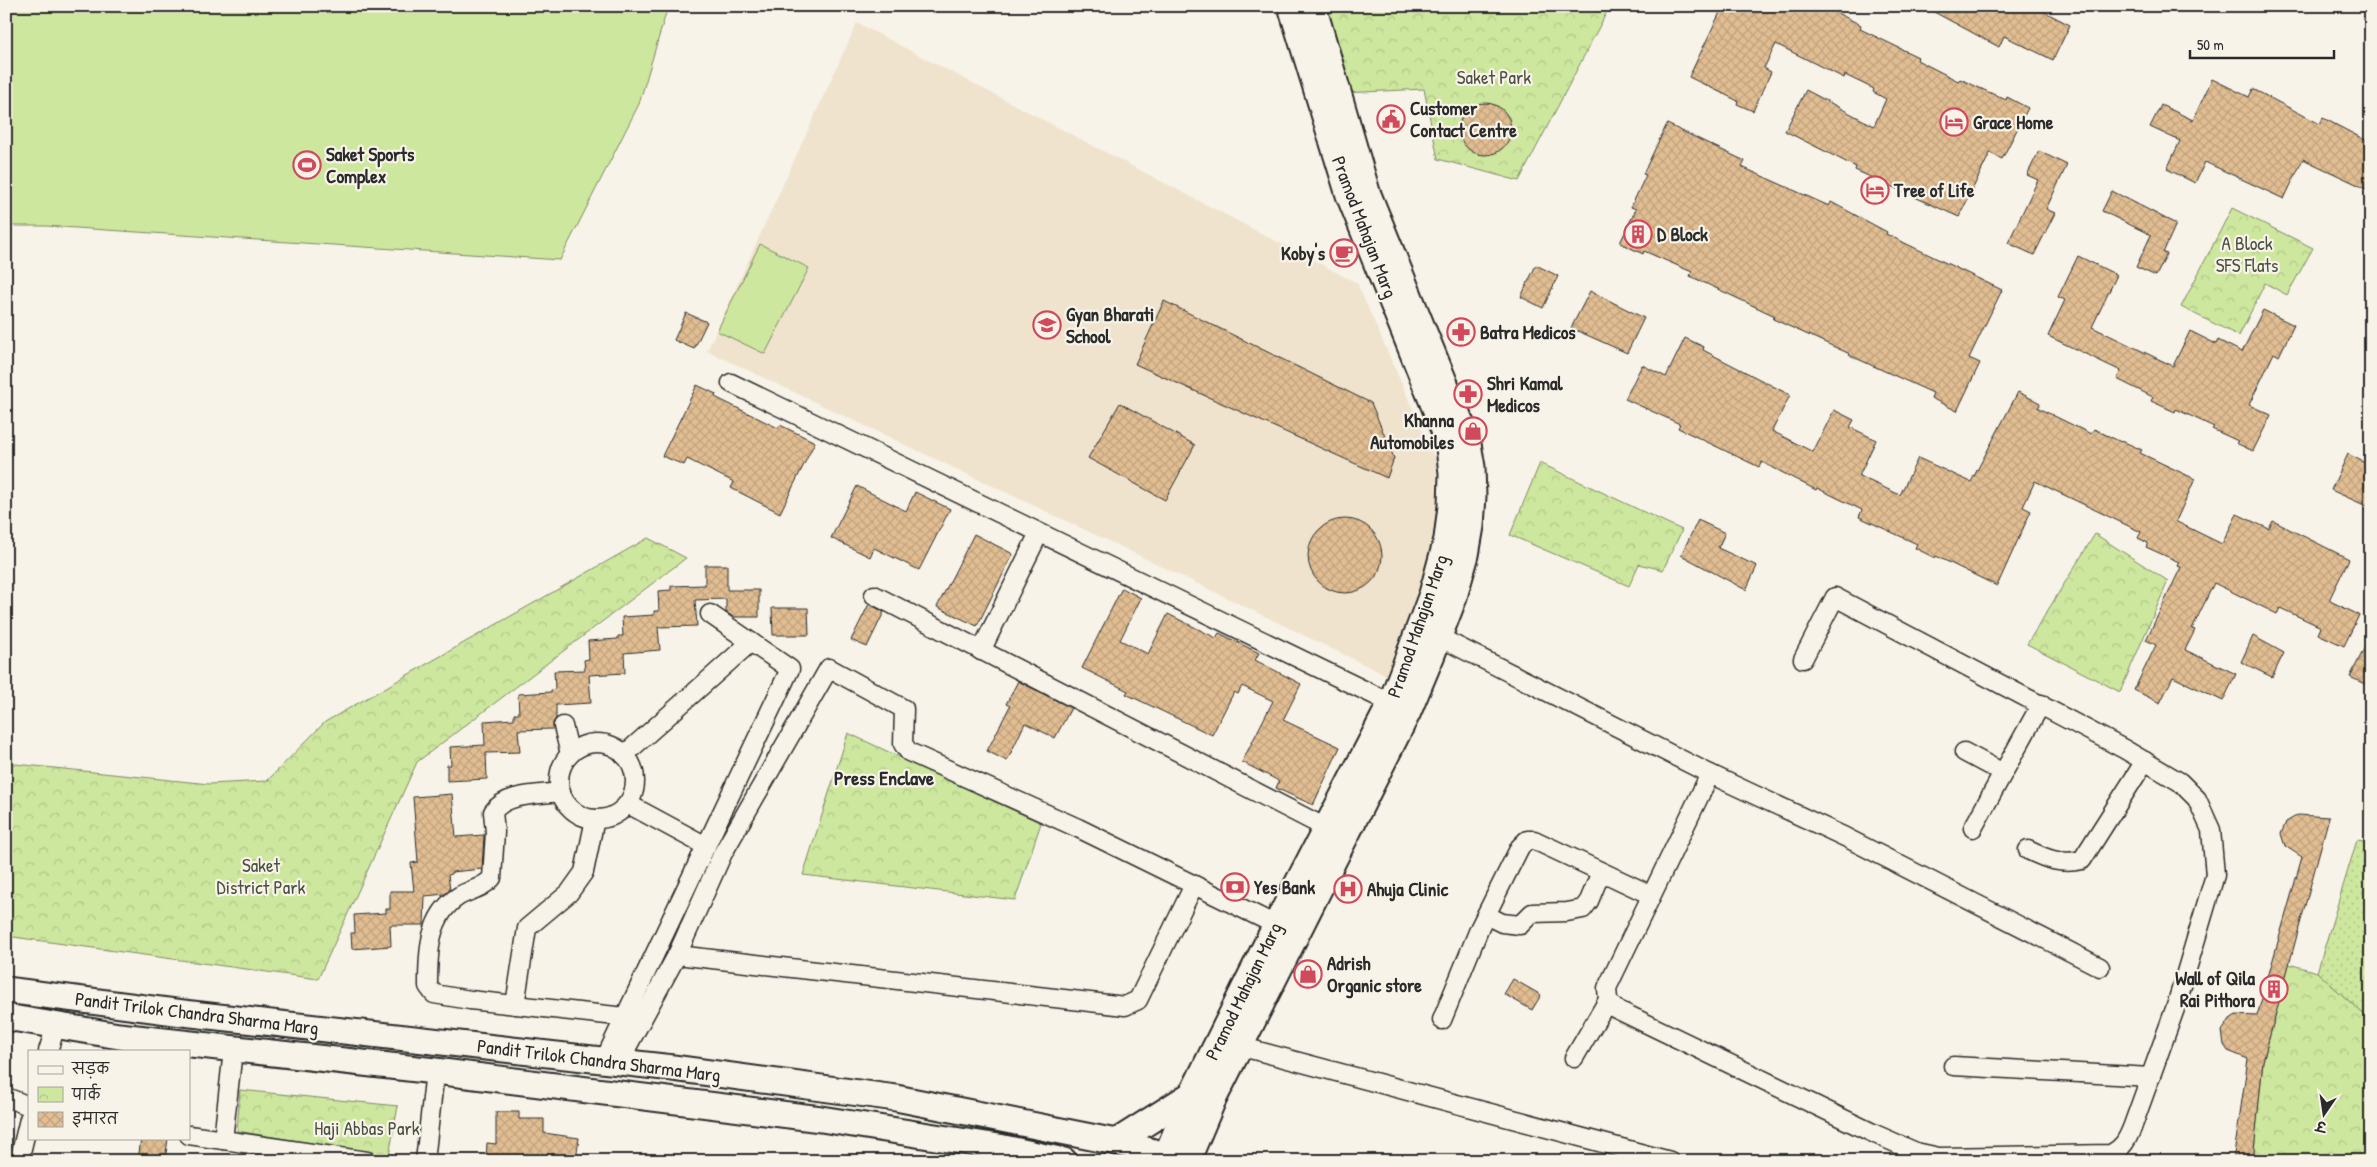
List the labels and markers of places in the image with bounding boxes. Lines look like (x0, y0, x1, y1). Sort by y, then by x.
place label: Customer Contact Centre (1410, 95, 1517, 143)
public building icon: Customer Contact Centre (1376, 104, 1406, 134)
hotel icon: Grace Home (1939, 107, 1969, 137)
place label: Grace Home (1973, 109, 2054, 135)
place label: Saket Sports Complex (326, 141, 415, 190)
sports icon: Saket Sports Complex (292, 150, 322, 180)
hotel icon: Tree of Life (1860, 175, 1890, 205)
place label: Tree of Life (1893, 177, 1975, 203)
building icon: D Block (1623, 219, 1653, 249)
place label: D Block (1657, 221, 1708, 247)
cafe icon: Koby's (1329, 238, 1359, 268)
place label: Koby's (1281, 240, 1326, 267)
place label: Gyan Bharati School (1066, 301, 1154, 349)
school or university icon: Gyan Bharati School (1032, 310, 1062, 340)
pharmacy icon: Batra Medicos (1446, 317, 1476, 347)
place label: Batra Medicos (1480, 319, 1576, 345)
place label: Shri Kamal Medicos (1487, 370, 1563, 418)
pharmacy icon: Shri Kamal Medicos (1453, 379, 1483, 409)
place label: Khanna Automobiles (1370, 407, 1455, 455)
shop icon: Khanna Automobiles (1458, 416, 1488, 446)
bank icon: Yes Bank (1220, 872, 1250, 902)
place label: Yes Bank (1254, 874, 1315, 900)
hospital icon: Ahuja Clinic (1333, 874, 1363, 904)
place label: Ahuja Clinic (1367, 876, 1449, 902)
place label: Adrish Organic store (1327, 950, 1422, 999)
shop icon: Adrish Organic store (1293, 959, 1323, 989)
place label: Wall of Qila Rai Pithora (2175, 965, 2256, 1013)
building icon: Wall of Qila Rai Pithora (2259, 974, 2289, 1004)

